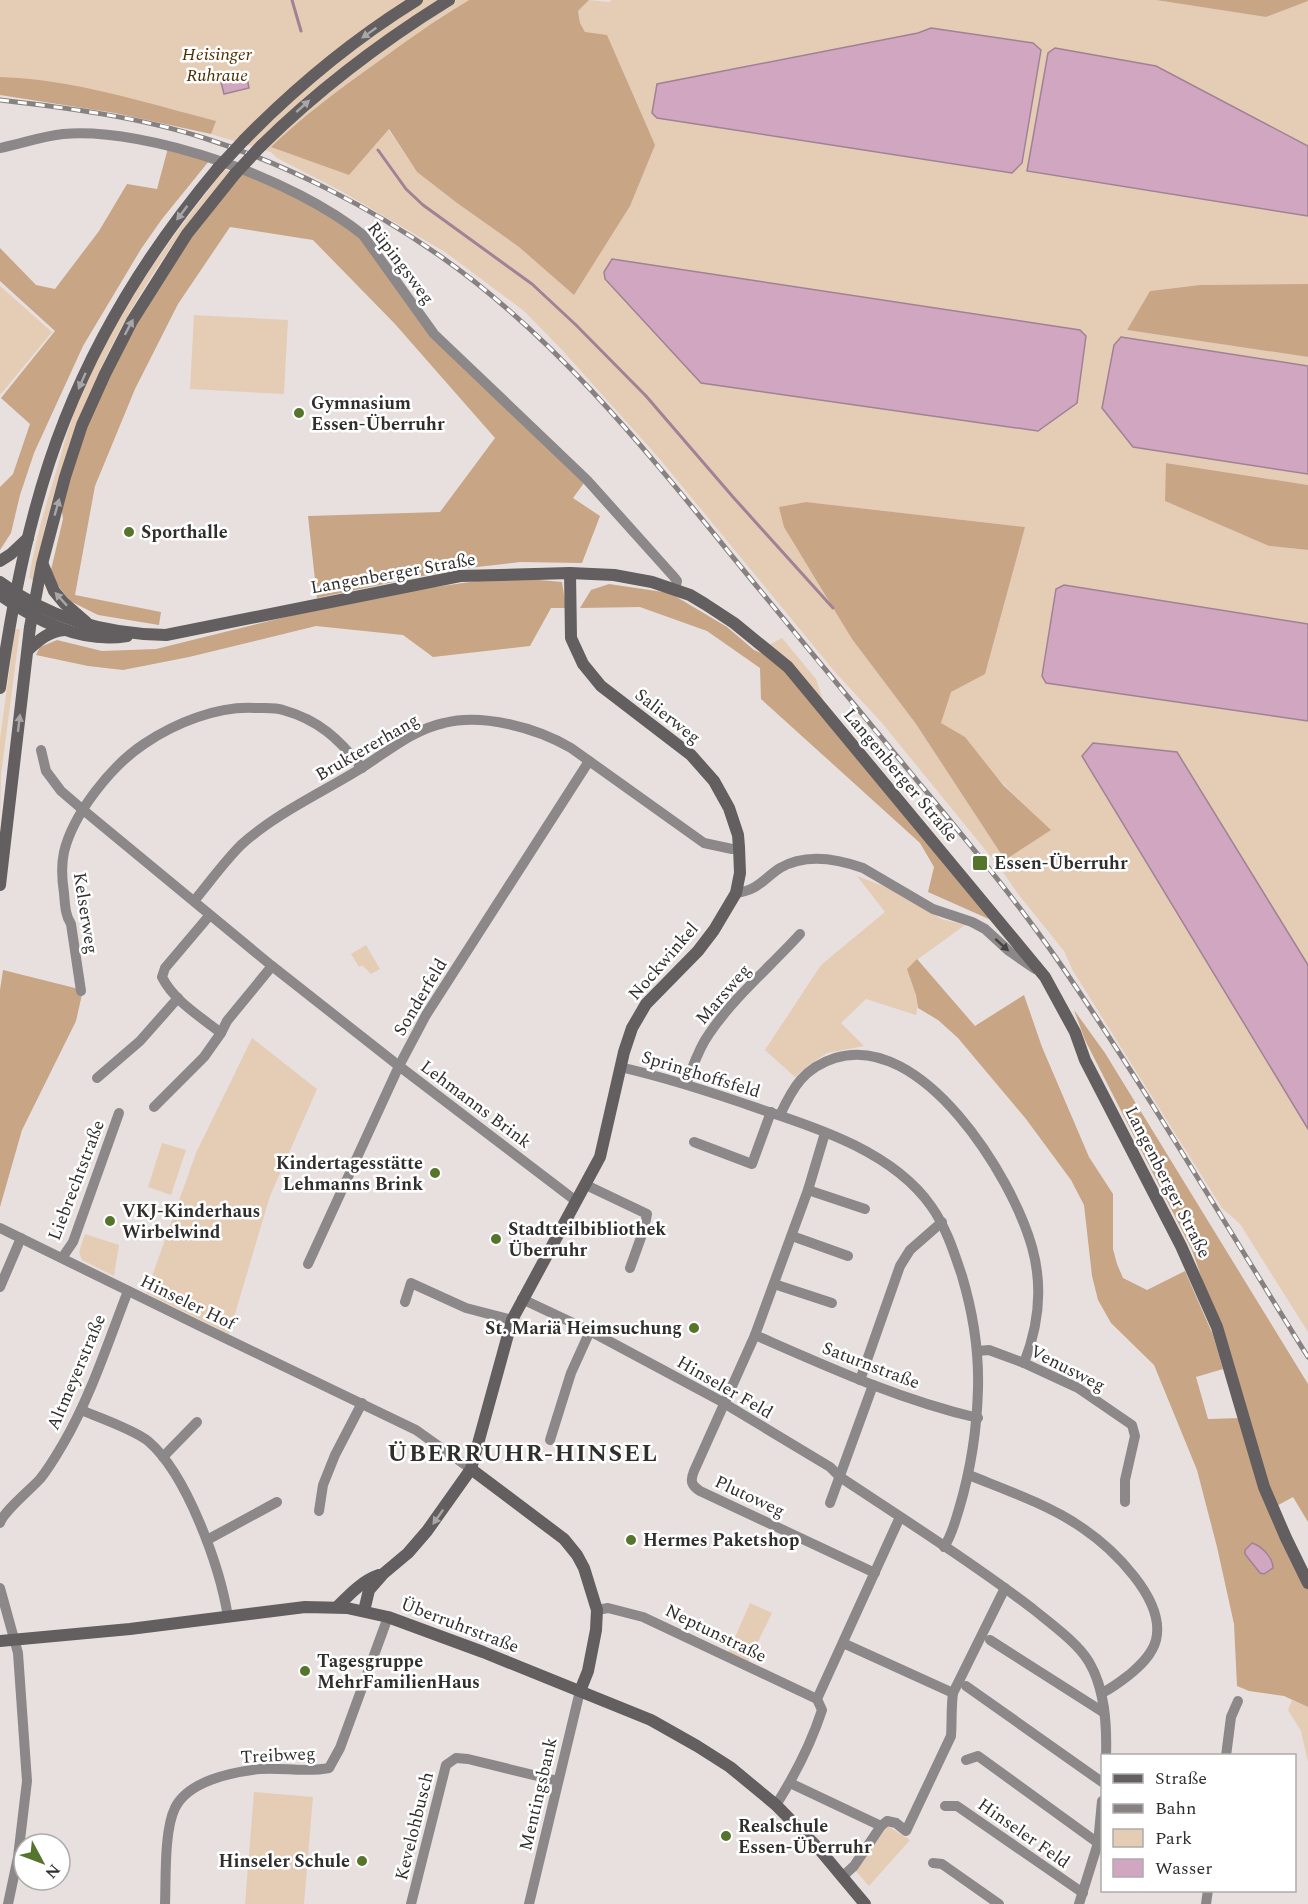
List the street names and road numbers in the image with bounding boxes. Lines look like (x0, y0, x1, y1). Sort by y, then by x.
street label: Rüpingsweg (360, 216, 441, 310)
street label: Langenberger Straße (308, 546, 478, 601)
street label: Salierweg (629, 682, 707, 751)
street label: Langenberger Straße (837, 703, 965, 848)
street label: Bruktererhang (310, 707, 424, 788)
street label: Kelserweg (66, 870, 105, 956)
street label: Nockwinkel (622, 916, 705, 1006)
street label: Sonderfeld (387, 953, 454, 1041)
street label: Marsweg (689, 958, 758, 1031)
street label: Springhoffsfeld (638, 1044, 764, 1105)
street label: Lehmanns Brink (414, 1054, 537, 1155)
street label: Langenberger Straße (1118, 1102, 1218, 1263)
street label: Liebrechtstraße (41, 1116, 112, 1244)
street label: Hinseler Hof (135, 1268, 242, 1338)
street label: Altmeyerstraße (40, 1310, 113, 1434)
street label: Saturnstraße (818, 1334, 924, 1396)
street label: Venusweg (1025, 1338, 1110, 1399)
street label: Hinseler Feld (671, 1349, 778, 1426)
street label: Plutoweg (710, 1468, 790, 1525)
street label: Überruhrstraße (397, 1590, 523, 1660)
street label: Neptunstraße (660, 1597, 771, 1670)
street label: Mentingsbank (512, 1735, 565, 1853)
street label: Treibweg (240, 1740, 316, 1771)
street label: Kevelohbusch (388, 1769, 441, 1883)
street label: Hinseler Feld (972, 1792, 1075, 1875)

